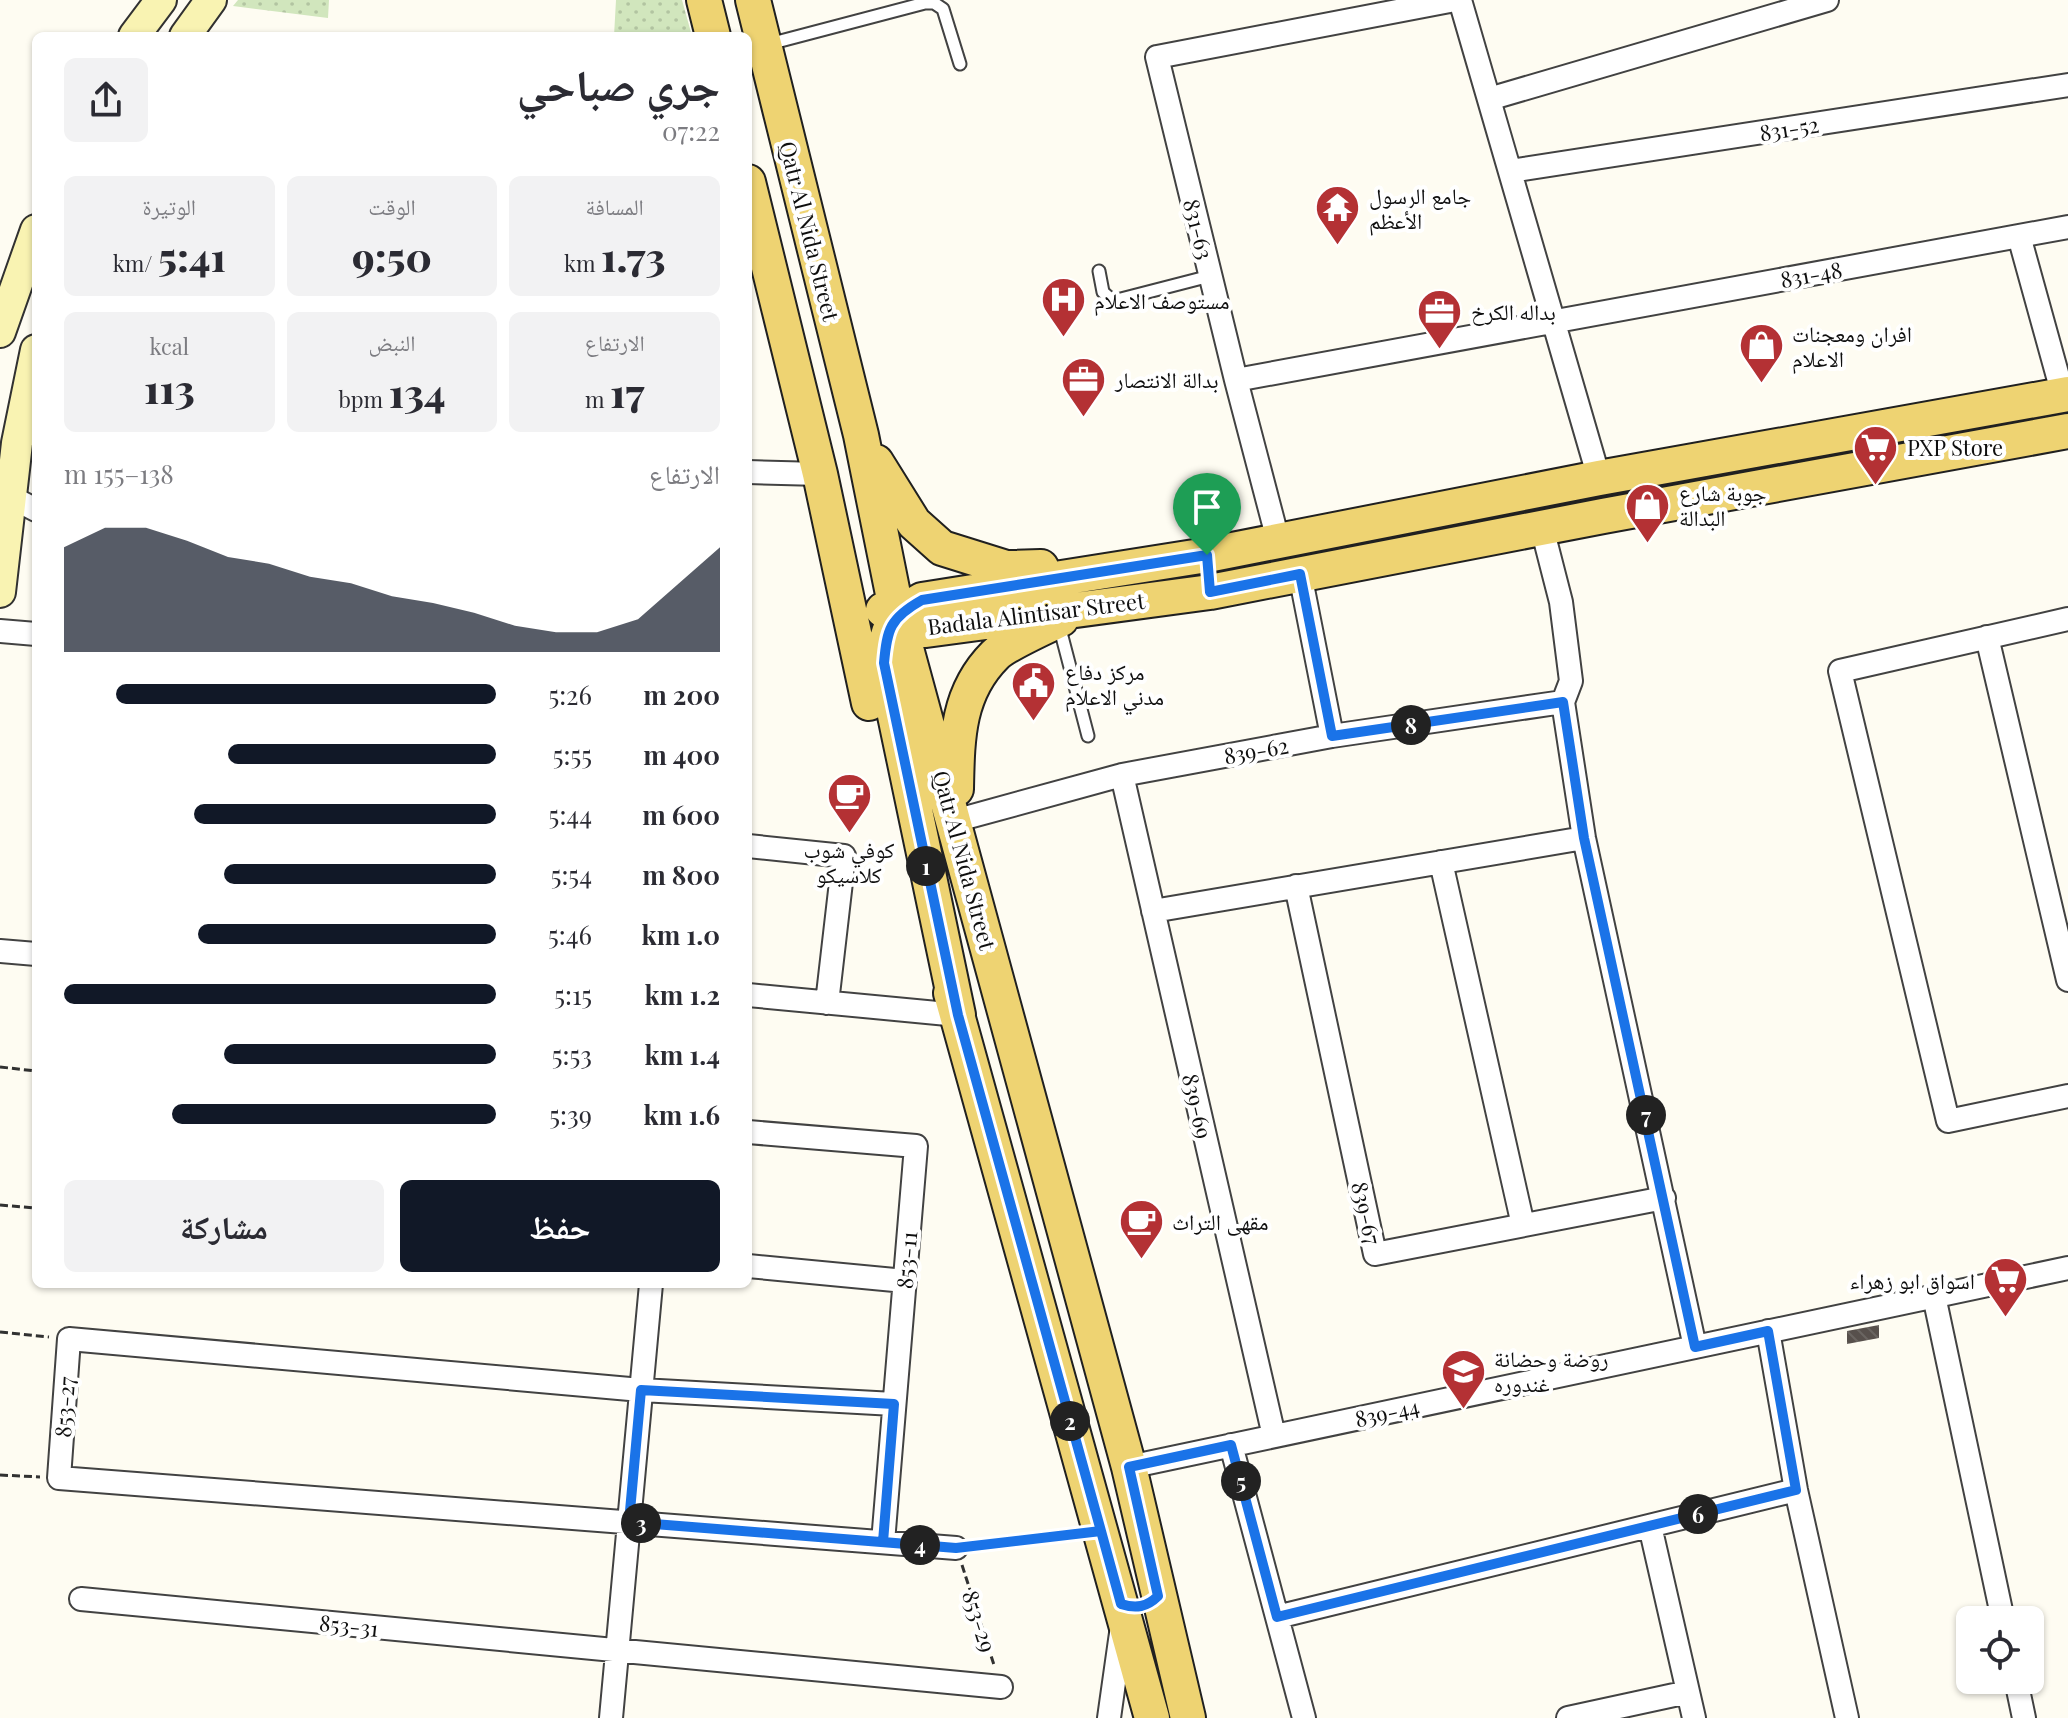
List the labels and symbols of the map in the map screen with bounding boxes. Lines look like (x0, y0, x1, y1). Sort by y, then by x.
street label: 831-52 (1757, 109, 1821, 147)
street label: Qatr Al Nida Street (773, 138, 847, 325)
place label: جامع الرسول الأعظم (1369, 180, 1471, 236)
temple icon: جامع الرسول الأعظم (1314, 184, 1362, 247)
street label: 831-63 (1177, 196, 1221, 262)
street label: 831-48 (1778, 254, 1844, 294)
hospital icon: مستوصف الاعلام (1039, 276, 1087, 339)
place label: مستوصف الاعلام (1094, 285, 1230, 316)
office icon: بداله الكرخ (1416, 287, 1464, 350)
place label: بداله الكرخ (1471, 296, 1556, 326)
place label: افران ومعجنات الاعلام (1792, 318, 1912, 374)
shop icon: افران ومعجنات الاعلام (1737, 322, 1785, 385)
office icon: بدالة الانتصار (1060, 355, 1108, 418)
place label: بدالة الانتصار (1114, 364, 1219, 394)
supermarket icon: PXP Store (1852, 423, 1900, 486)
place label: PXP Store (1907, 432, 2003, 462)
pin (1173, 473, 1241, 555)
place label: جوبة شارع البدالة (1679, 477, 1767, 532)
shop icon: جوبة شارع البدالة (1624, 481, 1672, 544)
street label: Badala Alintisar Street (926, 585, 1148, 641)
place label: مركز دفاع مدني الاعلام (1065, 656, 1164, 715)
public building icon: مركز دفاع مدني الاعلام (1010, 660, 1058, 723)
pin: 8 (1391, 705, 1431, 745)
street label: 839-62 (1221, 730, 1291, 770)
street label: Qatr Al Nida Street (927, 767, 1004, 954)
cafe icon: كوفي شوب كلاسيكو (825, 772, 873, 835)
place label: كوفي شوب كلاسيكو (803, 834, 895, 889)
pin: 1 (906, 846, 946, 886)
street label: 839-69 (1176, 1071, 1220, 1141)
pin: 7 (1626, 1095, 1666, 1135)
street label: 839-67 (1345, 1179, 1389, 1247)
cafe icon: مقهى التراث (1117, 1197, 1165, 1260)
place label: مقهى التراث (1172, 1206, 1268, 1236)
street label: 853-11 (889, 1230, 923, 1290)
supermarket icon: اسواق ابو زهراء (1982, 1256, 2030, 1319)
place label: اسواق ابو زهراء (1850, 1265, 1975, 1295)
place label: روضة وحضانة غندوره (1494, 1343, 1608, 1398)
school or university icon: روضة وحضانة غندوره (1439, 1347, 1487, 1410)
street label: 853-27 (47, 1375, 81, 1438)
street label: 839-44 (1352, 1391, 1422, 1433)
pin: 2 (1050, 1401, 1090, 1441)
pin: 5 (1221, 1461, 1261, 1501)
pin: 6 (1678, 1494, 1718, 1534)
pin: 3 (621, 1503, 661, 1543)
pin: 4 (900, 1525, 940, 1565)
street label: 853-29 (956, 1586, 1004, 1656)
street label: 853-31 (318, 1607, 380, 1643)

